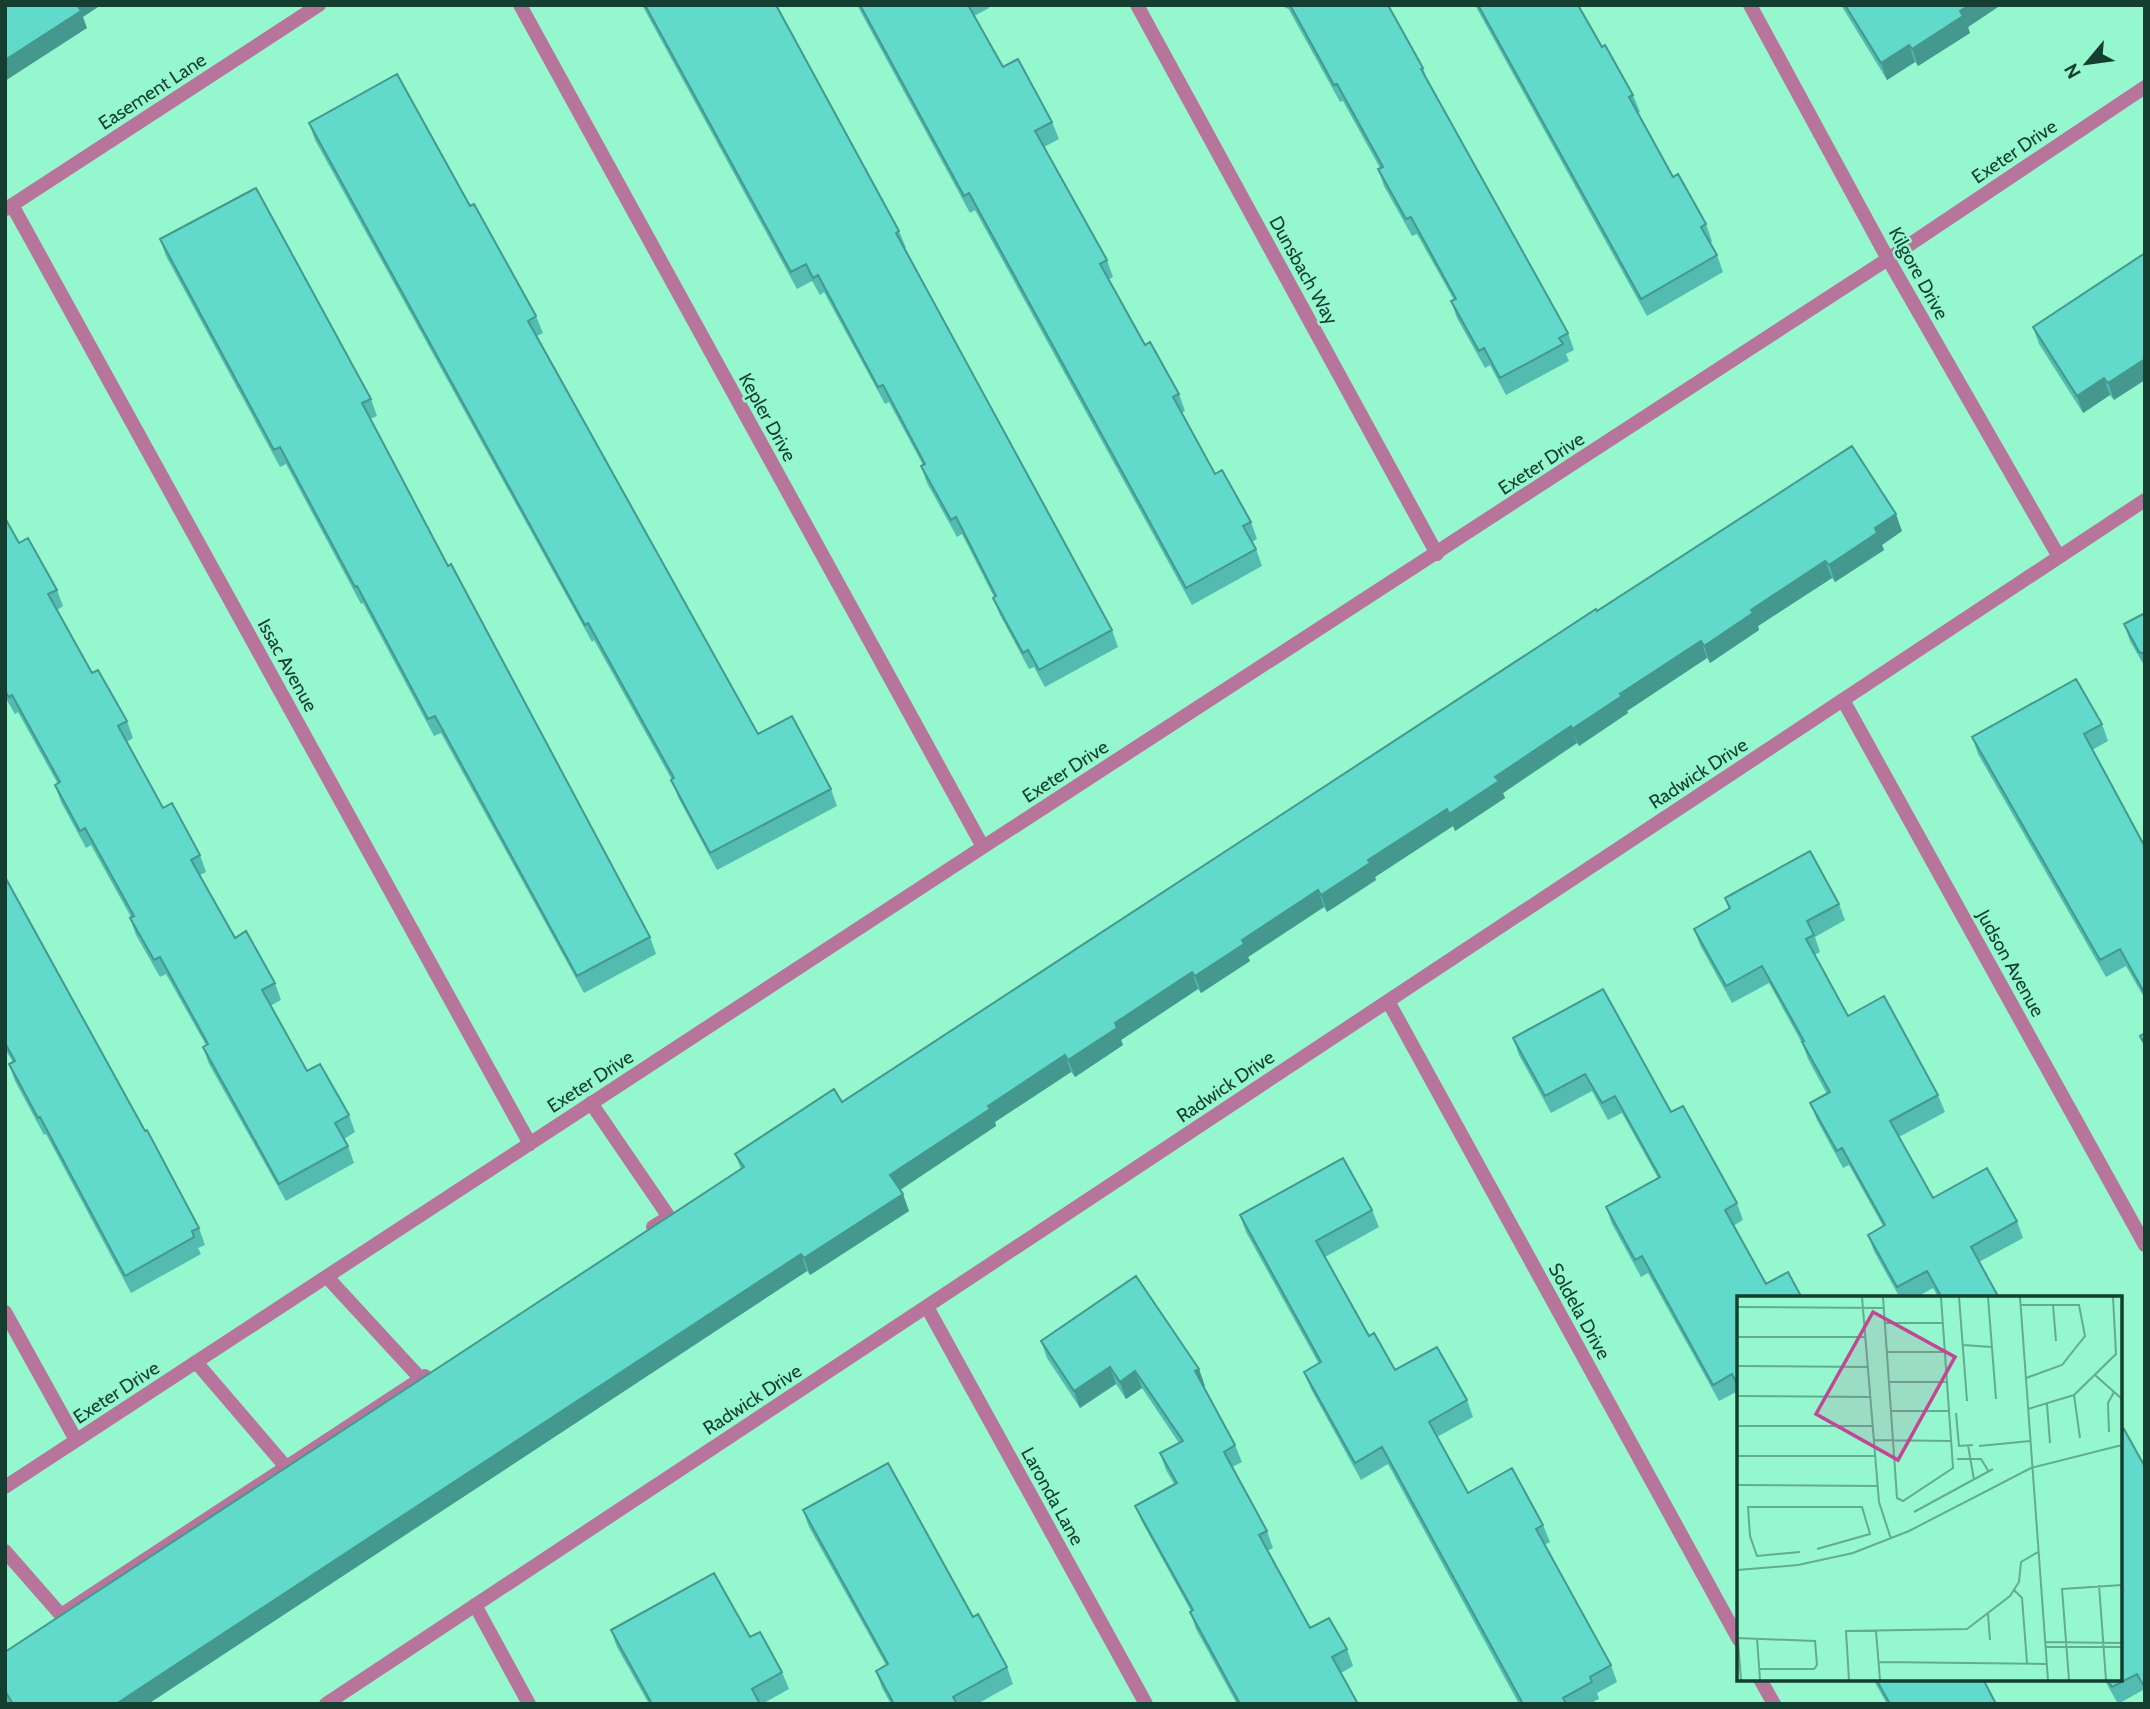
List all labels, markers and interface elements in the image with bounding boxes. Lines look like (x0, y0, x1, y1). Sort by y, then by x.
north arrow (2052, 28, 2122, 98)
street label: Easement Lane (94, 48, 211, 135)
text: N (2059, 60, 2086, 82)
street label: Exeter Drive (1967, 114, 2062, 188)
street label: Dunsbach Way (1264, 212, 1343, 329)
street label: Kilgore Drive (1884, 223, 1953, 324)
street label: Kepler Drive (734, 369, 801, 466)
street label: Exeter Drive (1494, 427, 1589, 500)
street label: Issac Avenue (253, 615, 323, 716)
street label: Radwick Drive (1645, 733, 1752, 814)
street label: Exeter Drive (1018, 735, 1113, 808)
street label: Judson Avenue (1971, 905, 2049, 1021)
street label: Exeter Drive (543, 1045, 638, 1118)
street label: Radwick Drive (1172, 1045, 1279, 1128)
street label: Soldela Drive (1544, 1259, 1616, 1364)
inset map (1737, 1296, 2122, 1681)
street label: Exeter Drive (69, 1356, 164, 1429)
street label: Radwick Drive (699, 1359, 806, 1440)
street label: Laronda Lane (1016, 1443, 1089, 1549)

